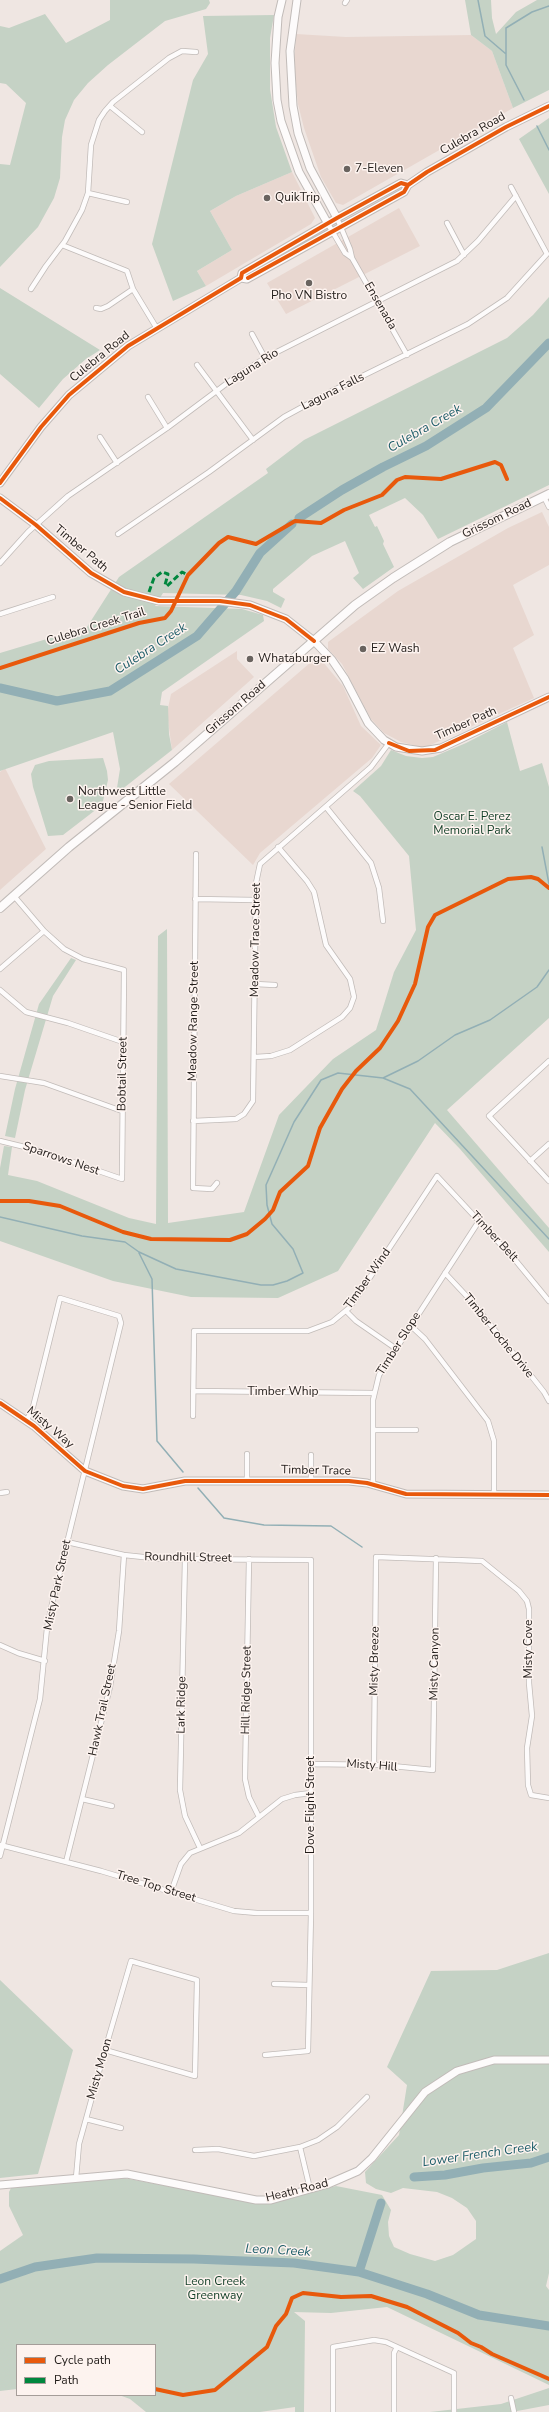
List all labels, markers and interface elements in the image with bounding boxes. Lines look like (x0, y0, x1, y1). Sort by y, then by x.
street label: Culebra Road (438, 109, 508, 159)
place label: 7-Eleven (355, 162, 403, 176)
marker: 7-Eleven (342, 164, 352, 174)
place label: QuikTrip (275, 191, 320, 205)
marker: QuikTrip (262, 193, 272, 203)
marker: Pho VN Bistro (304, 278, 314, 288)
street label: Ensenada (361, 280, 399, 332)
place label: Pho VN Bistro (271, 289, 347, 303)
street label: Culebra Road (67, 328, 133, 386)
street label: Laguna Rio (223, 346, 281, 390)
street label: Laguna Falls (299, 370, 367, 414)
water label: Culebra Creek (385, 402, 465, 456)
street label: Grissom Road (460, 496, 534, 542)
street label: Timber Path (51, 522, 111, 576)
street label: Culebra Creek Trail (45, 605, 147, 649)
water label: Culebra Creek (112, 620, 190, 678)
place label: EZ Wash (371, 642, 420, 656)
marker: EZ Wash (358, 644, 368, 654)
place label: Whataburger (258, 652, 331, 666)
marker: Whataburger (245, 654, 255, 664)
street label: Grissom Road (203, 678, 269, 738)
street label: Timber Path (433, 704, 499, 744)
place label: Northwest Little League - Senior Field (78, 785, 192, 813)
marker: Northwest Little League - Senior Field (65, 794, 75, 804)
park label: Oscar E. Perez Memorial Park (433, 810, 511, 838)
street label: Meadow Trace Street (248, 883, 264, 997)
street label: Meadow Range Street (186, 961, 202, 1081)
street label: Bobtail Street (115, 1037, 131, 1111)
street label: Sparrows Nest (21, 1139, 101, 1179)
street label: Timber Belt (467, 1209, 521, 1265)
street label: Timber Wind (342, 1246, 394, 1312)
street label: Timber Loche Drive (460, 1291, 536, 1381)
street label: Timber Slope (374, 1310, 424, 1378)
street label: Timber Whip (248, 1385, 318, 1399)
street label: Misty Way (23, 1404, 77, 1452)
street label: Timber Trace (281, 1463, 351, 1479)
street label: Misty Park Street (41, 1538, 75, 1632)
street label: Roundhill Street (144, 1550, 232, 1566)
street label: Misty Cove (522, 1619, 536, 1679)
street label: Misty Breeze (367, 1626, 383, 1696)
street label: Misty Canyon (427, 1627, 443, 1701)
street label: Hill Ridge Street (239, 1645, 255, 1735)
street label: Hawk Trail Street (86, 1663, 120, 1757)
street label: Lark Ridge (174, 1676, 190, 1734)
street label: Dove Flight Street (304, 1756, 318, 1854)
street label: Misty Hill (346, 1757, 398, 1775)
street label: Tree Top Street (115, 1868, 197, 1906)
street label: Misty Moon (84, 2037, 116, 2101)
water label: Lower French Creek (421, 2139, 539, 2171)
street label: Heath Road (264, 2176, 330, 2206)
water label: Leon Creek (245, 2241, 311, 2261)
park label: Leon Creek Greenway (185, 2275, 245, 2303)
legend (16, 2344, 156, 2396)
text: Cycle path (54, 2352, 111, 2368)
text: Path (54, 2372, 79, 2388)

